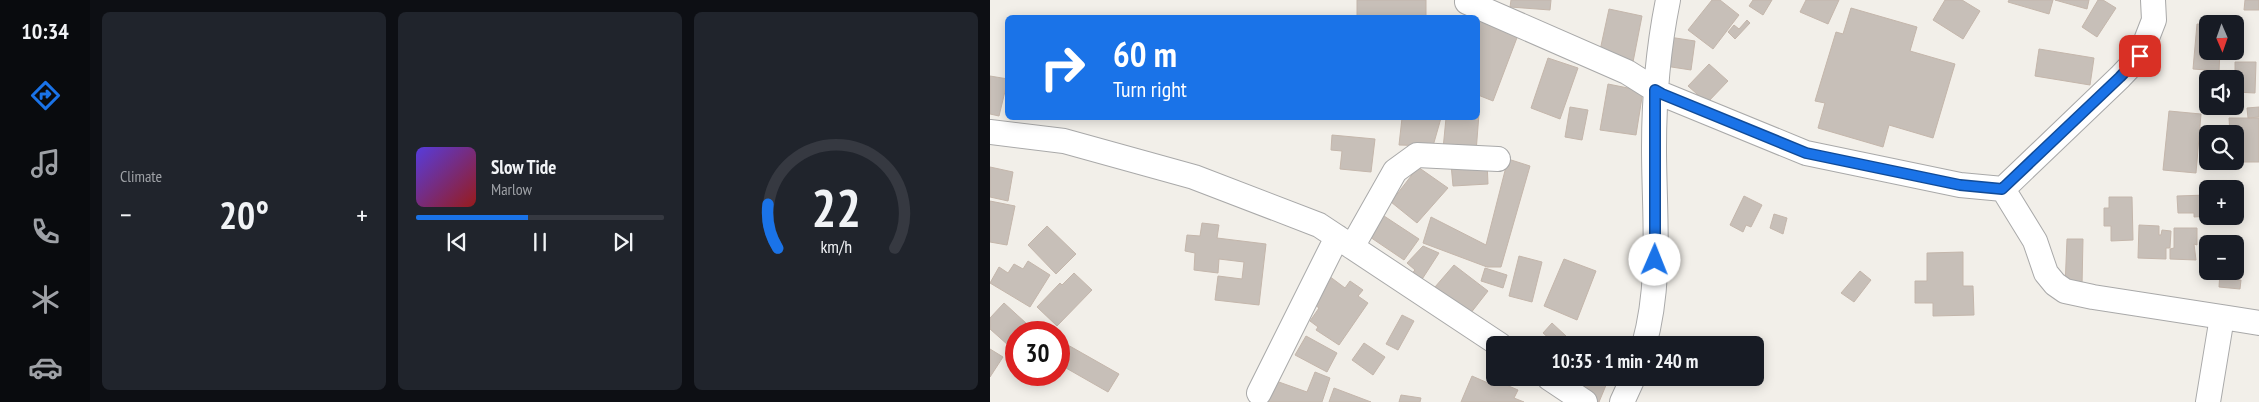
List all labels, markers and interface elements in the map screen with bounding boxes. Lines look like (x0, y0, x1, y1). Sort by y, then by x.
north arrow (2199, 15, 2244, 60)
map controls (2199, 15, 2244, 280)
text: 10:34 (21, 17, 69, 45)
text: 60 m (1113, 31, 1177, 77)
icon: right (1030, 35, 1095, 100)
pin (2119, 35, 2161, 77)
icon: arrive (2126, 42, 2154, 70)
button: sound (2199, 70, 2244, 115)
text: Turn right (1113, 75, 1187, 103)
icon: directions (28, 78, 63, 113)
button: search (2199, 125, 2244, 170)
icon: music (28, 146, 63, 181)
text: Slow Tide (491, 155, 556, 179)
text: Climate (120, 166, 162, 186)
text: 22 (811, 174, 861, 241)
text: Marlow (491, 179, 532, 199)
button: + (2199, 180, 2244, 225)
text: 20° (219, 190, 269, 239)
text: − (120, 196, 132, 233)
text: + (356, 196, 368, 233)
icon: phone (28, 214, 63, 249)
icon: previous (443, 228, 471, 256)
icon: pause (526, 228, 554, 256)
icon: next (609, 228, 637, 256)
position arrow (1628, 233, 1680, 285)
text: km/h (820, 235, 852, 258)
button: − (2199, 235, 2244, 280)
icon: climate (28, 282, 63, 317)
speed limit sign: 30 (1005, 321, 1070, 386)
text: 10:35 · 1 min · 240 m (1552, 349, 1698, 373)
icon: car (28, 350, 63, 385)

